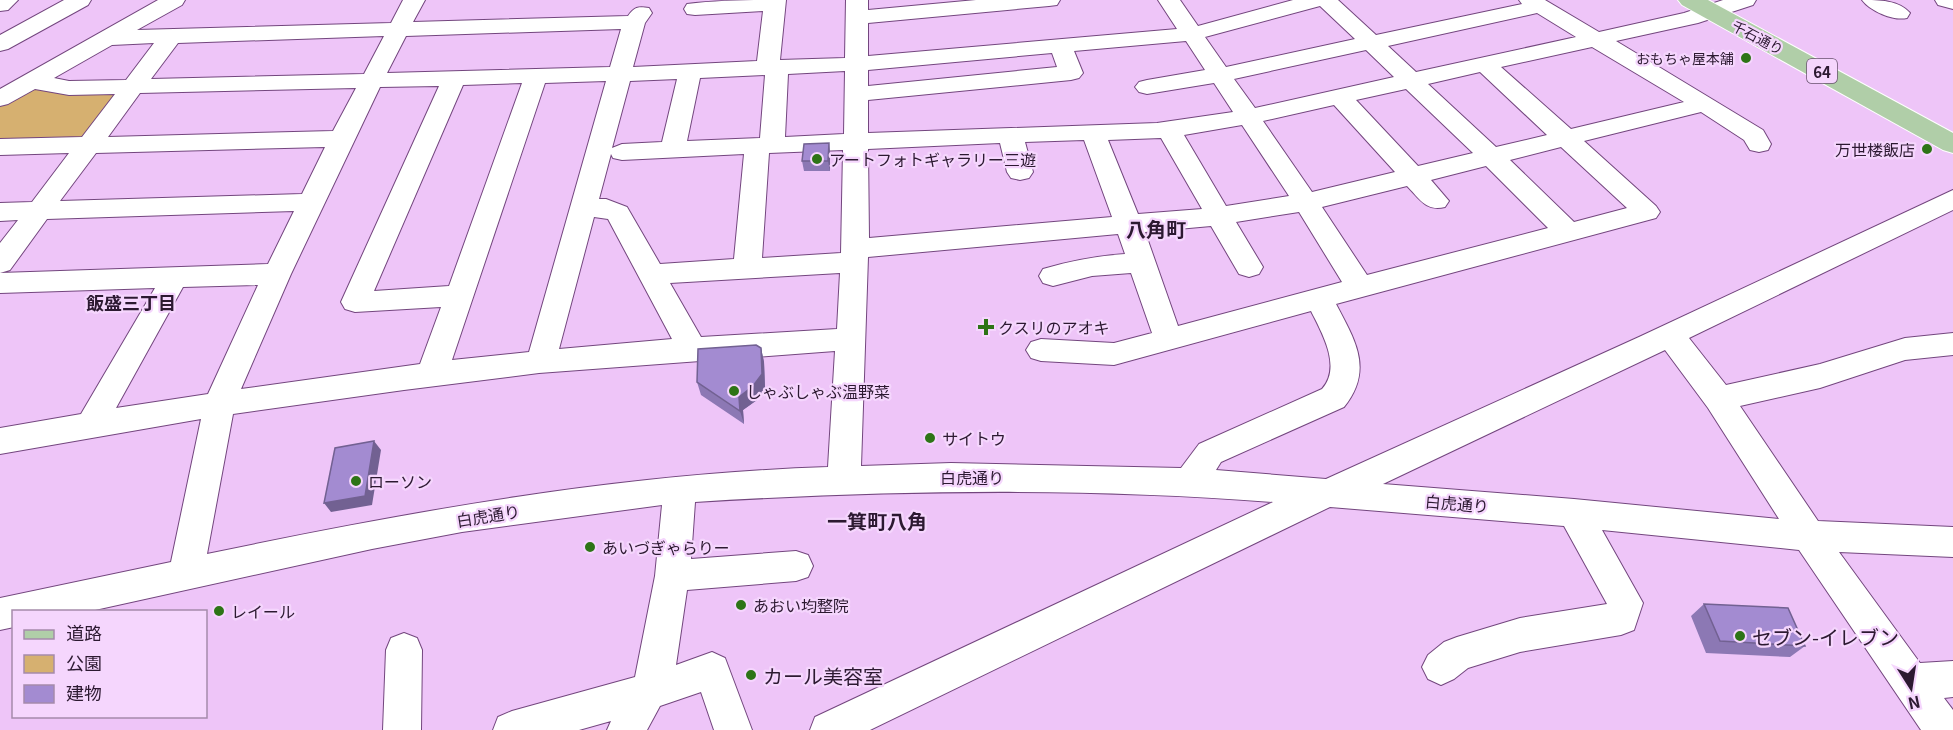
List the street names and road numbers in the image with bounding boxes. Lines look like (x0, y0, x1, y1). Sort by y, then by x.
street label: 千石通り (1729, 15, 1787, 59)
road number: 64 (1807, 59, 1837, 83)
street label: 白虎通り (940, 465, 1004, 489)
street label: 白虎通り (1424, 488, 1490, 518)
street label: 白虎通り (455, 498, 521, 532)

